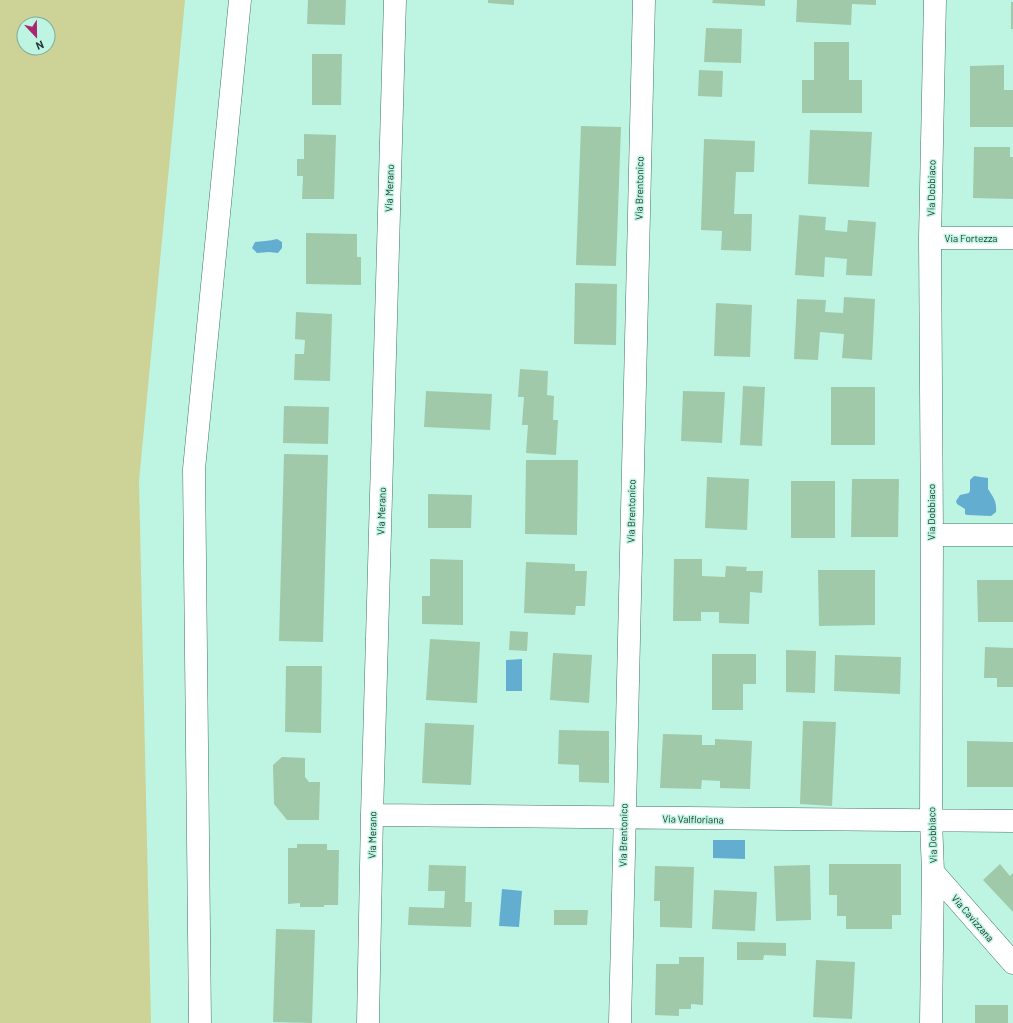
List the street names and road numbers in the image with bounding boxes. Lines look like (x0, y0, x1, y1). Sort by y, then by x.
street label: Via Brentonico (632, 156, 646, 220)
street label: Via Dobbiaco (925, 160, 937, 216)
street label: Via Merano (382, 164, 396, 212)
street label: Via Fortezza (945, 232, 997, 244)
street label: Via Brentonico (624, 479, 638, 543)
street label: Via Dobbiaco (925, 484, 937, 540)
street label: Via Merano (374, 487, 388, 535)
street label: Via Brentonico (616, 803, 630, 867)
street label: Via Dobbiaco (925, 807, 939, 863)
street label: Via Merano (366, 811, 378, 859)
street label: Via Valfloriana (662, 812, 724, 826)
street label: Via Cavizzana (949, 892, 997, 944)

